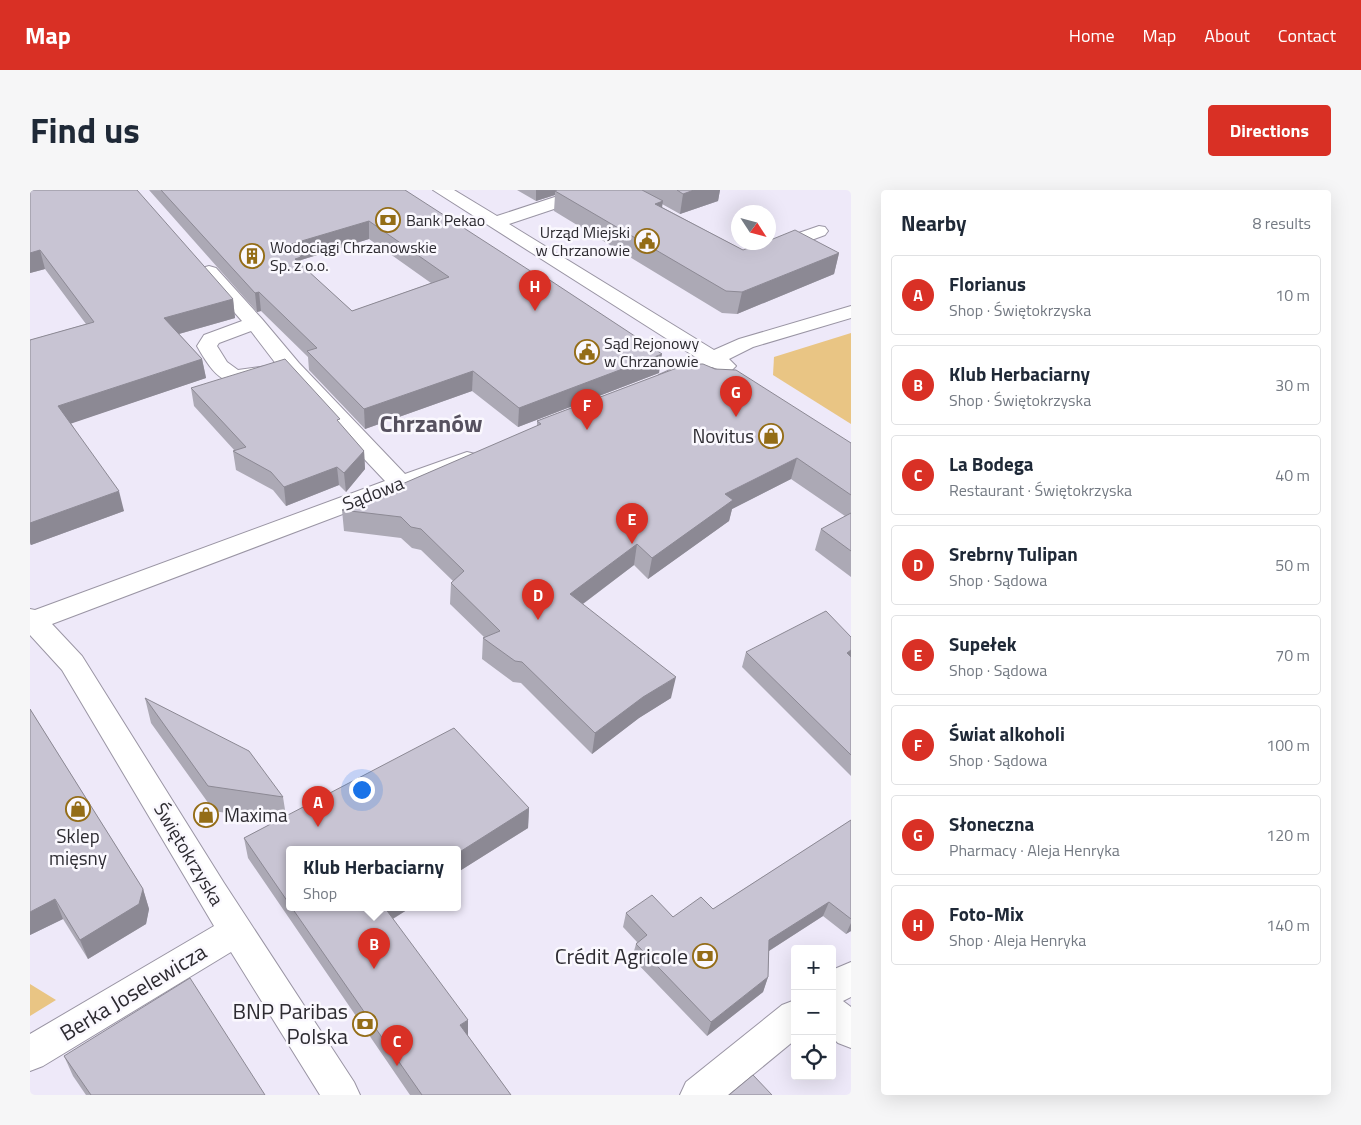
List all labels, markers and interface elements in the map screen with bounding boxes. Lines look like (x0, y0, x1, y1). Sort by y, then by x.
text: Map (25, 17, 71, 53)
text: Home (1069, 22, 1115, 49)
text: Map (1143, 22, 1176, 49)
text: About (1204, 22, 1250, 49)
text: Contact (1278, 22, 1336, 49)
text: Find us (30, 103, 140, 157)
button: Directions (1208, 105, 1331, 156)
north arrow (731, 205, 776, 250)
bank icon: Bank Pekao (375, 207, 401, 233)
text: Nearby (901, 207, 966, 239)
place label: Bank Pekao (406, 208, 485, 232)
text: 8 results (1252, 211, 1311, 235)
place label: Urząd Miejski w Chrzanowie (535, 220, 630, 262)
public building icon: Urząd Miejski w Chrzanowie (634, 228, 660, 254)
place label: Wodociągi Chrzanowskie Sp. z o.o. (270, 235, 437, 277)
building icon: Wodociągi Chrzanowskie Sp. z o.o. (239, 243, 265, 269)
text: Florianus (949, 269, 1026, 298)
pin: H (519, 270, 551, 311)
text: A (913, 283, 923, 307)
text: 10 m (1275, 283, 1310, 307)
text: Shop · Świętokrzyska (949, 298, 1091, 322)
place label: Sąd Rejonowy w Chrzanowie (604, 331, 700, 373)
public building icon: Sąd Rejonowy w Chrzanowie (574, 339, 600, 365)
text: Klub Herbaciarny (949, 359, 1090, 388)
text: B (913, 373, 923, 397)
text: 30 m (1275, 373, 1310, 397)
pin: G (720, 376, 752, 417)
text: Shop · Świętokrzyska (949, 388, 1091, 412)
pin: F (571, 389, 603, 430)
district label: Chrzanów (380, 405, 482, 441)
place label: Novitus (692, 421, 754, 450)
shop icon: Novitus (758, 423, 784, 449)
text: La Bodega (949, 449, 1034, 478)
text: C (914, 463, 922, 487)
text: 40 m (1275, 463, 1310, 487)
street label: Sądowa (338, 467, 408, 517)
text: Restaurant · Świętokrzyska (949, 478, 1132, 502)
pin: E (616, 503, 648, 544)
text: Srebrny Tulipan (949, 539, 1078, 568)
text: D (913, 553, 923, 577)
text: 50 m (1275, 553, 1310, 577)
text: Shop · Sądowa (949, 568, 1047, 592)
pin: D (522, 579, 554, 620)
text: Supełek (949, 629, 1017, 658)
text: E (914, 643, 922, 667)
text: 70 m (1275, 643, 1310, 667)
text: Shop · Sądowa (949, 658, 1047, 682)
text: Świat alkoholi (949, 719, 1065, 748)
text: F (914, 733, 922, 757)
text: 100 m (1266, 733, 1310, 757)
text: Shop · Sądowa (949, 748, 1047, 772)
your location (349, 777, 375, 803)
pin: A (302, 786, 334, 827)
shop icon: Sklep mięsny (65, 796, 91, 822)
street label: Świętokrzyska (147, 797, 232, 911)
place label: Maxima (224, 800, 288, 829)
shop icon: Maxima (193, 802, 219, 828)
text: Słoneczna (949, 809, 1034, 838)
place label: Sklep mięsny (49, 821, 107, 872)
text: G (913, 823, 923, 847)
text: 120 m (1266, 823, 1310, 847)
text: Pharmacy · Aleja Henryka (949, 838, 1120, 862)
popup (286, 846, 461, 911)
text: Klub Herbaciarny (303, 852, 444, 881)
text: Shop (303, 881, 337, 905)
text: Foto-Mix (949, 899, 1024, 928)
text: H (913, 913, 923, 937)
text: 140 m (1266, 913, 1310, 937)
pin: B (358, 928, 390, 969)
text: Shop · Aleja Henryka (949, 928, 1086, 952)
street label: Berka Joselewicza (53, 935, 213, 1049)
place label: Crédit Agricole (555, 939, 688, 973)
bank icon: Crédit Agricole (692, 943, 718, 969)
map controls (791, 945, 836, 1080)
button: + (791, 945, 836, 990)
button: − (791, 990, 836, 1035)
place label: BNP Paribas Polska (232, 994, 348, 1053)
bank icon: BNP Paribas Polska (352, 1011, 378, 1037)
pin: C (381, 1025, 413, 1066)
button: locate (791, 1035, 836, 1080)

